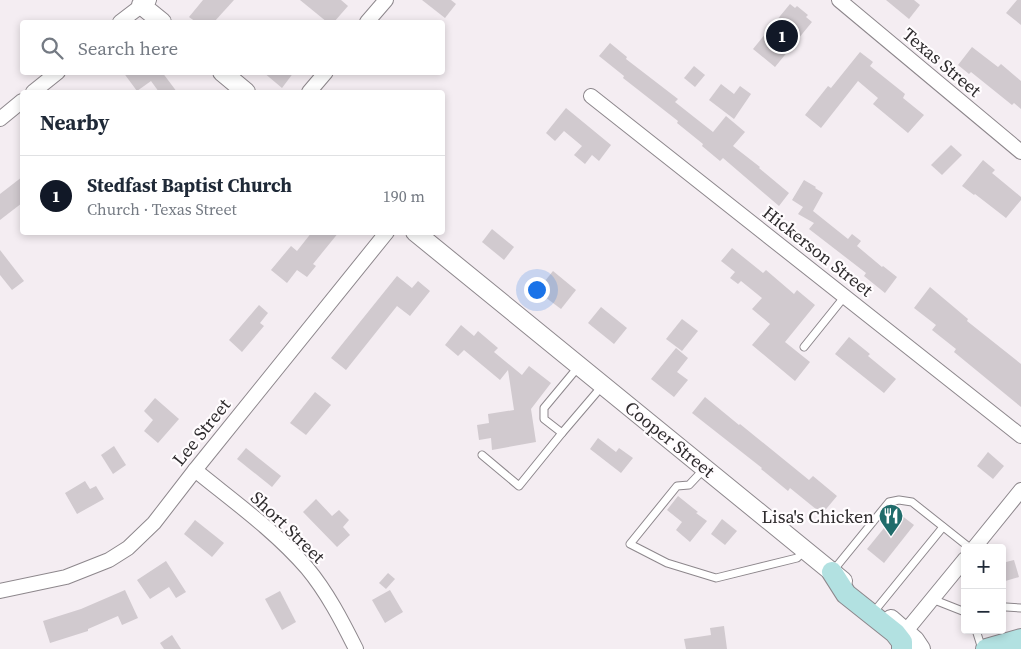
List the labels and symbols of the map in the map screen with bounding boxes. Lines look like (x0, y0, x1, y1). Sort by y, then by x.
pin: 1 (766, 17, 798, 55)
street label: Texas Street (897, 22, 987, 102)
street label: Hickerson Street (758, 200, 878, 302)
your location (524, 277, 550, 303)
street label: Lee Street (166, 393, 236, 471)
street label: Cooper Street (620, 395, 720, 483)
street label: Short Street (245, 485, 331, 569)
restaurant icon: Lisa's Chicken (878, 503, 904, 537)
place label: Lisa's Chicken (762, 504, 874, 529)

